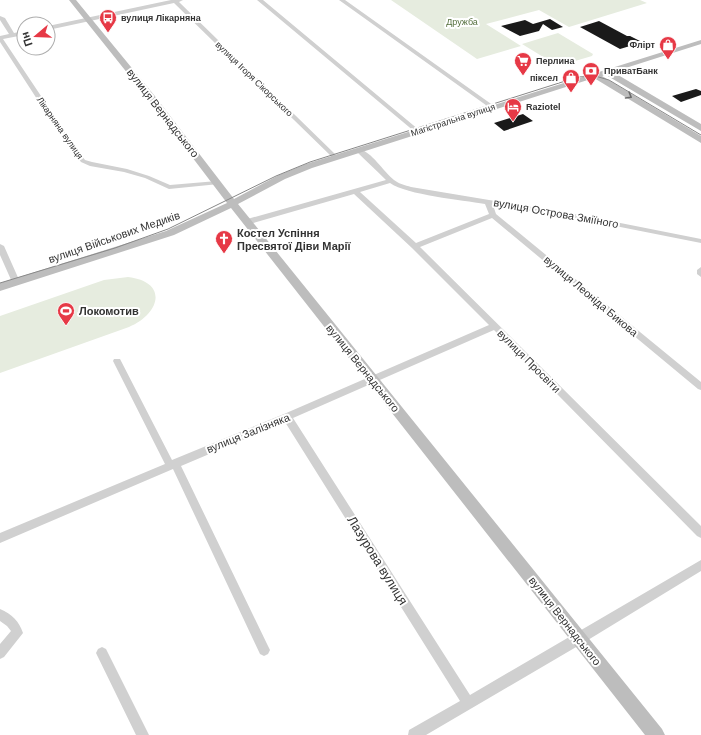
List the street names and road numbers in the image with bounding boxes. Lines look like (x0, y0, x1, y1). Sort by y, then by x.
street label: вулиця Ігоря Сікорського (213, 39, 295, 119)
street label: вулиця Вернадського (125, 66, 201, 160)
street label: Лікарняна вулиця (35, 95, 85, 161)
street label: Магістральна вулиця (410, 102, 497, 138)
street label: вулиця Острова Зміїного (493, 196, 619, 230)
street label: вулиця Військових Медиків (47, 209, 181, 265)
street label: вулиця Леоніда Бикова (542, 253, 641, 339)
street label: вулиця Вернадського (324, 322, 402, 414)
street label: вулиця Просвіти (495, 327, 563, 395)
street label: вулиця Залізняка (205, 411, 292, 455)
street label: Лазурова вулиця (344, 513, 411, 607)
street label: вулиця Вернадського (527, 574, 603, 668)

